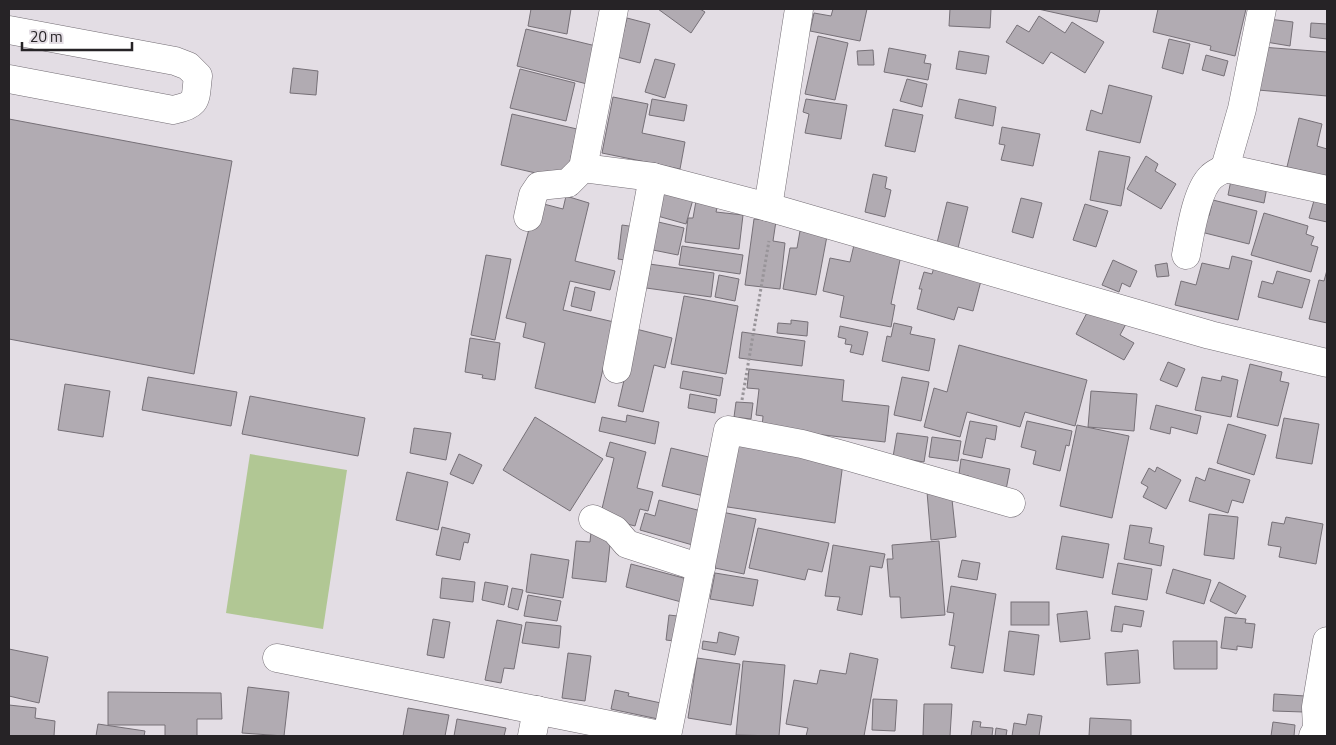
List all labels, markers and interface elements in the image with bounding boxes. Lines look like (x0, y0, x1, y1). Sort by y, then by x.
scale bar (22, 20, 132, 52)
text: 20 m (30, 25, 63, 48)

